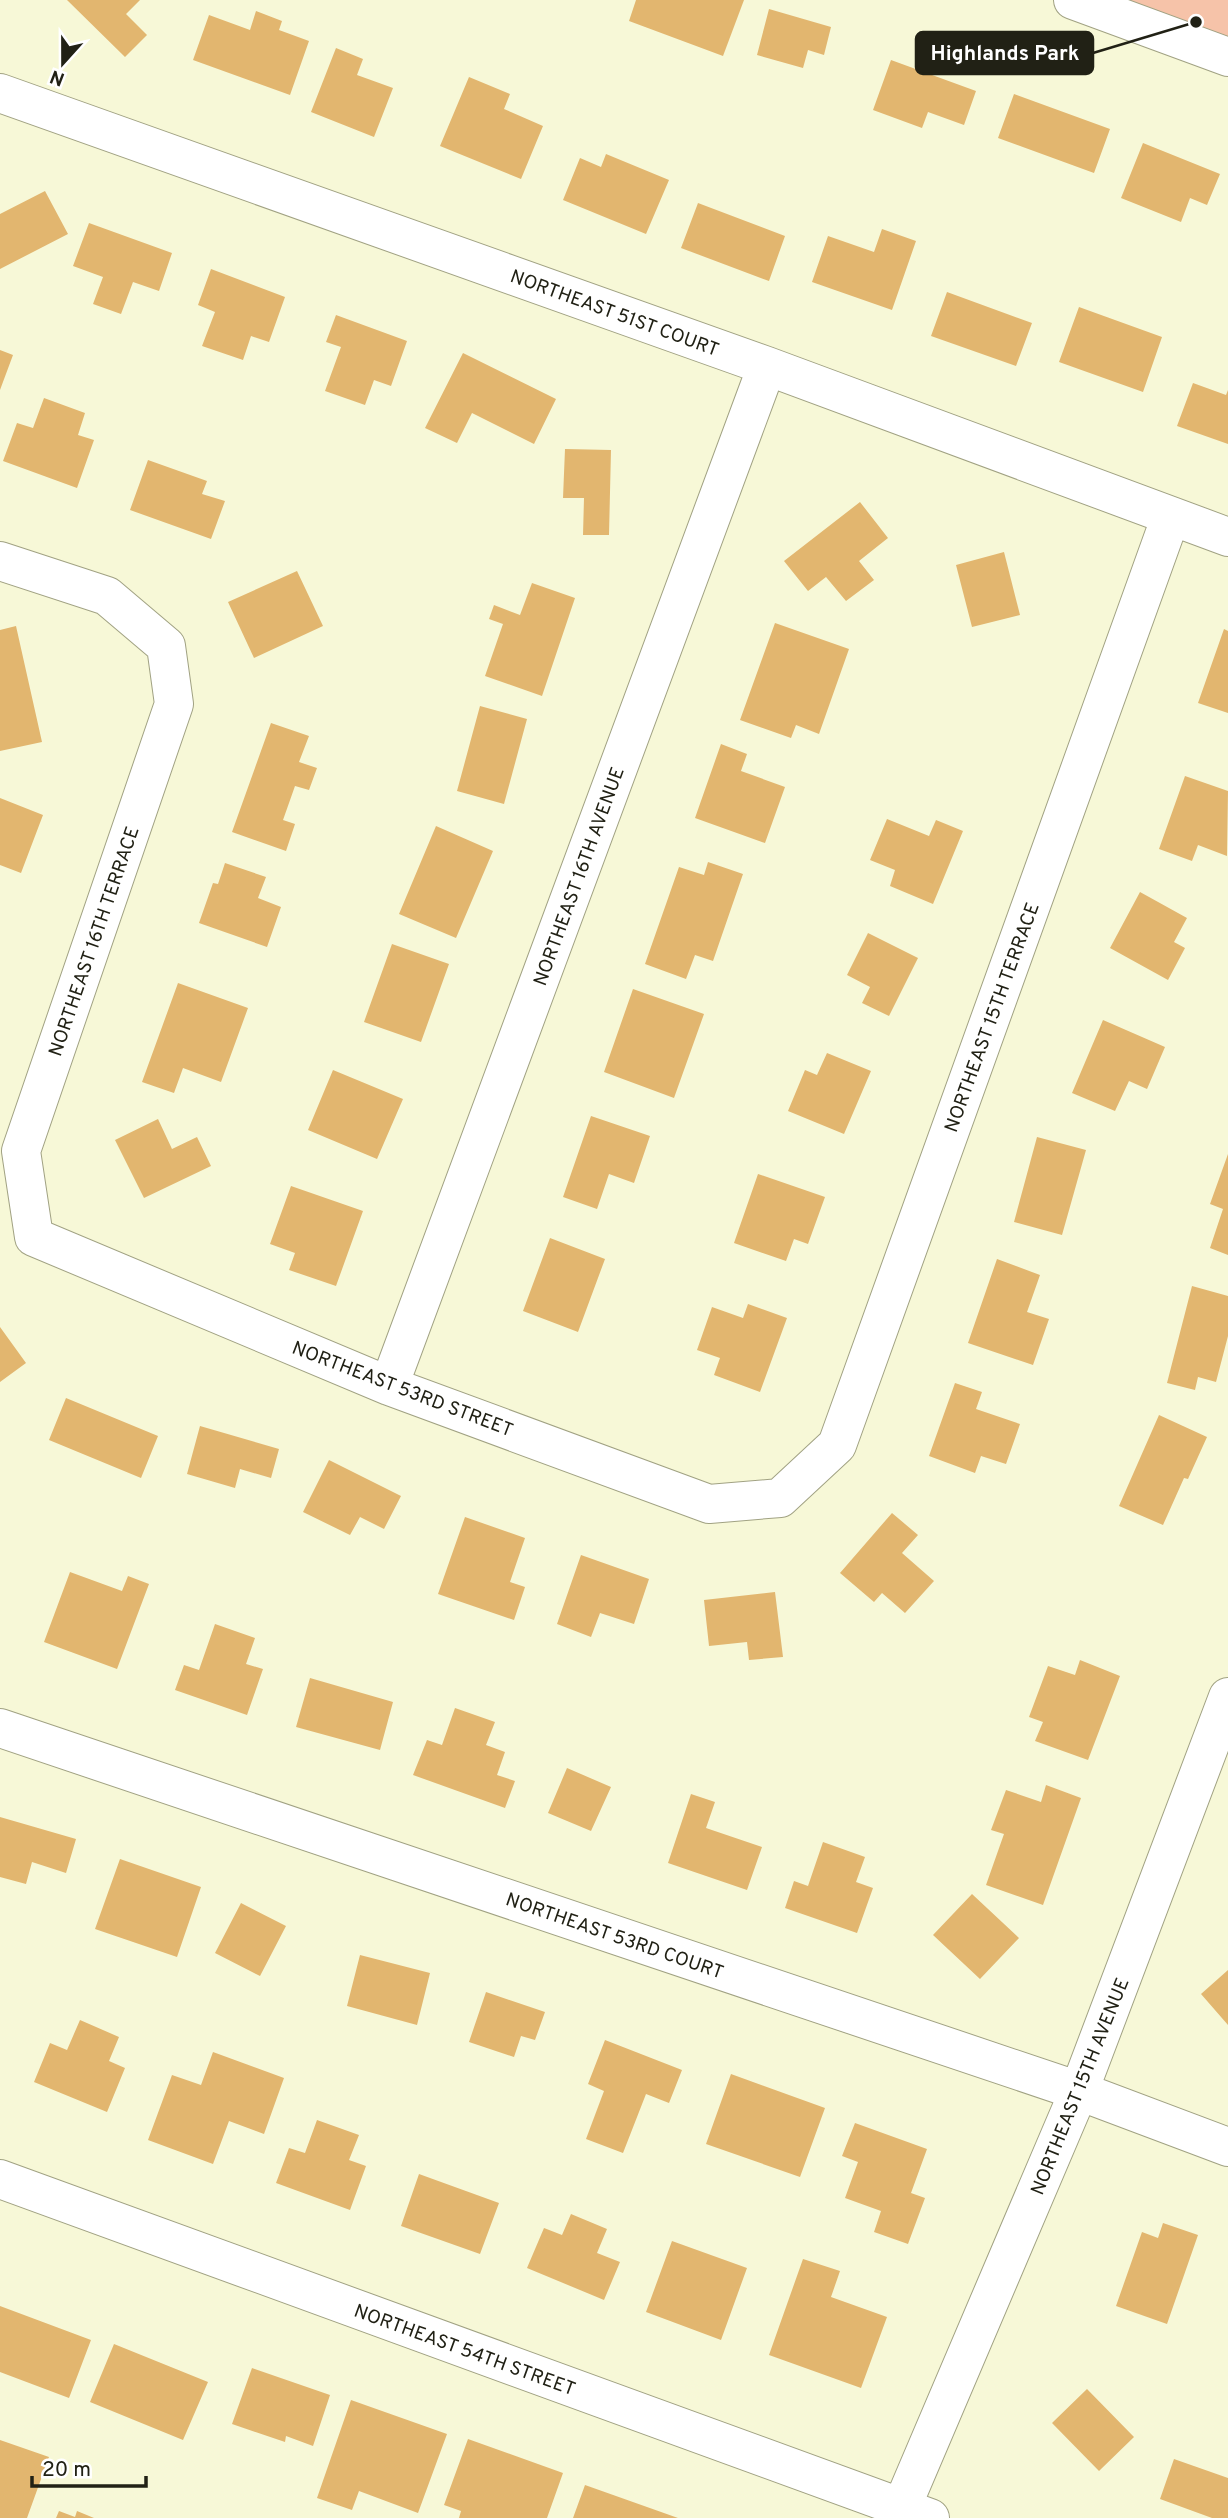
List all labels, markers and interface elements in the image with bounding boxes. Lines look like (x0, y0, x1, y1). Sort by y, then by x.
north arrow (28, 28, 98, 98)
callout: Highlands Park (916, 32, 1093, 74)
text: Highlands Park (931, 41, 1080, 68)
text: N (47, 63, 68, 91)
street label: NORTHEAST 51ST COURT (507, 265, 722, 363)
street label: NORTHEAST 16TH AVENUE (529, 764, 631, 989)
street label: NORTHEAST 16TH TERRACE (44, 824, 146, 1060)
street label: NORTHEAST 15TH TERRACE (940, 900, 1046, 1136)
street label: NORTHEAST 53RD STREET (288, 1337, 516, 1443)
street label: NORTHEAST 53RD COURT (502, 1888, 726, 1985)
street label: NORTHEAST 15TH AVENUE (1026, 1975, 1136, 2199)
street label: NORTHEAST 54TH STREET (350, 2300, 578, 2402)
scale bar (32, 2444, 145, 2488)
text: 20 m (42, 2457, 91, 2484)

